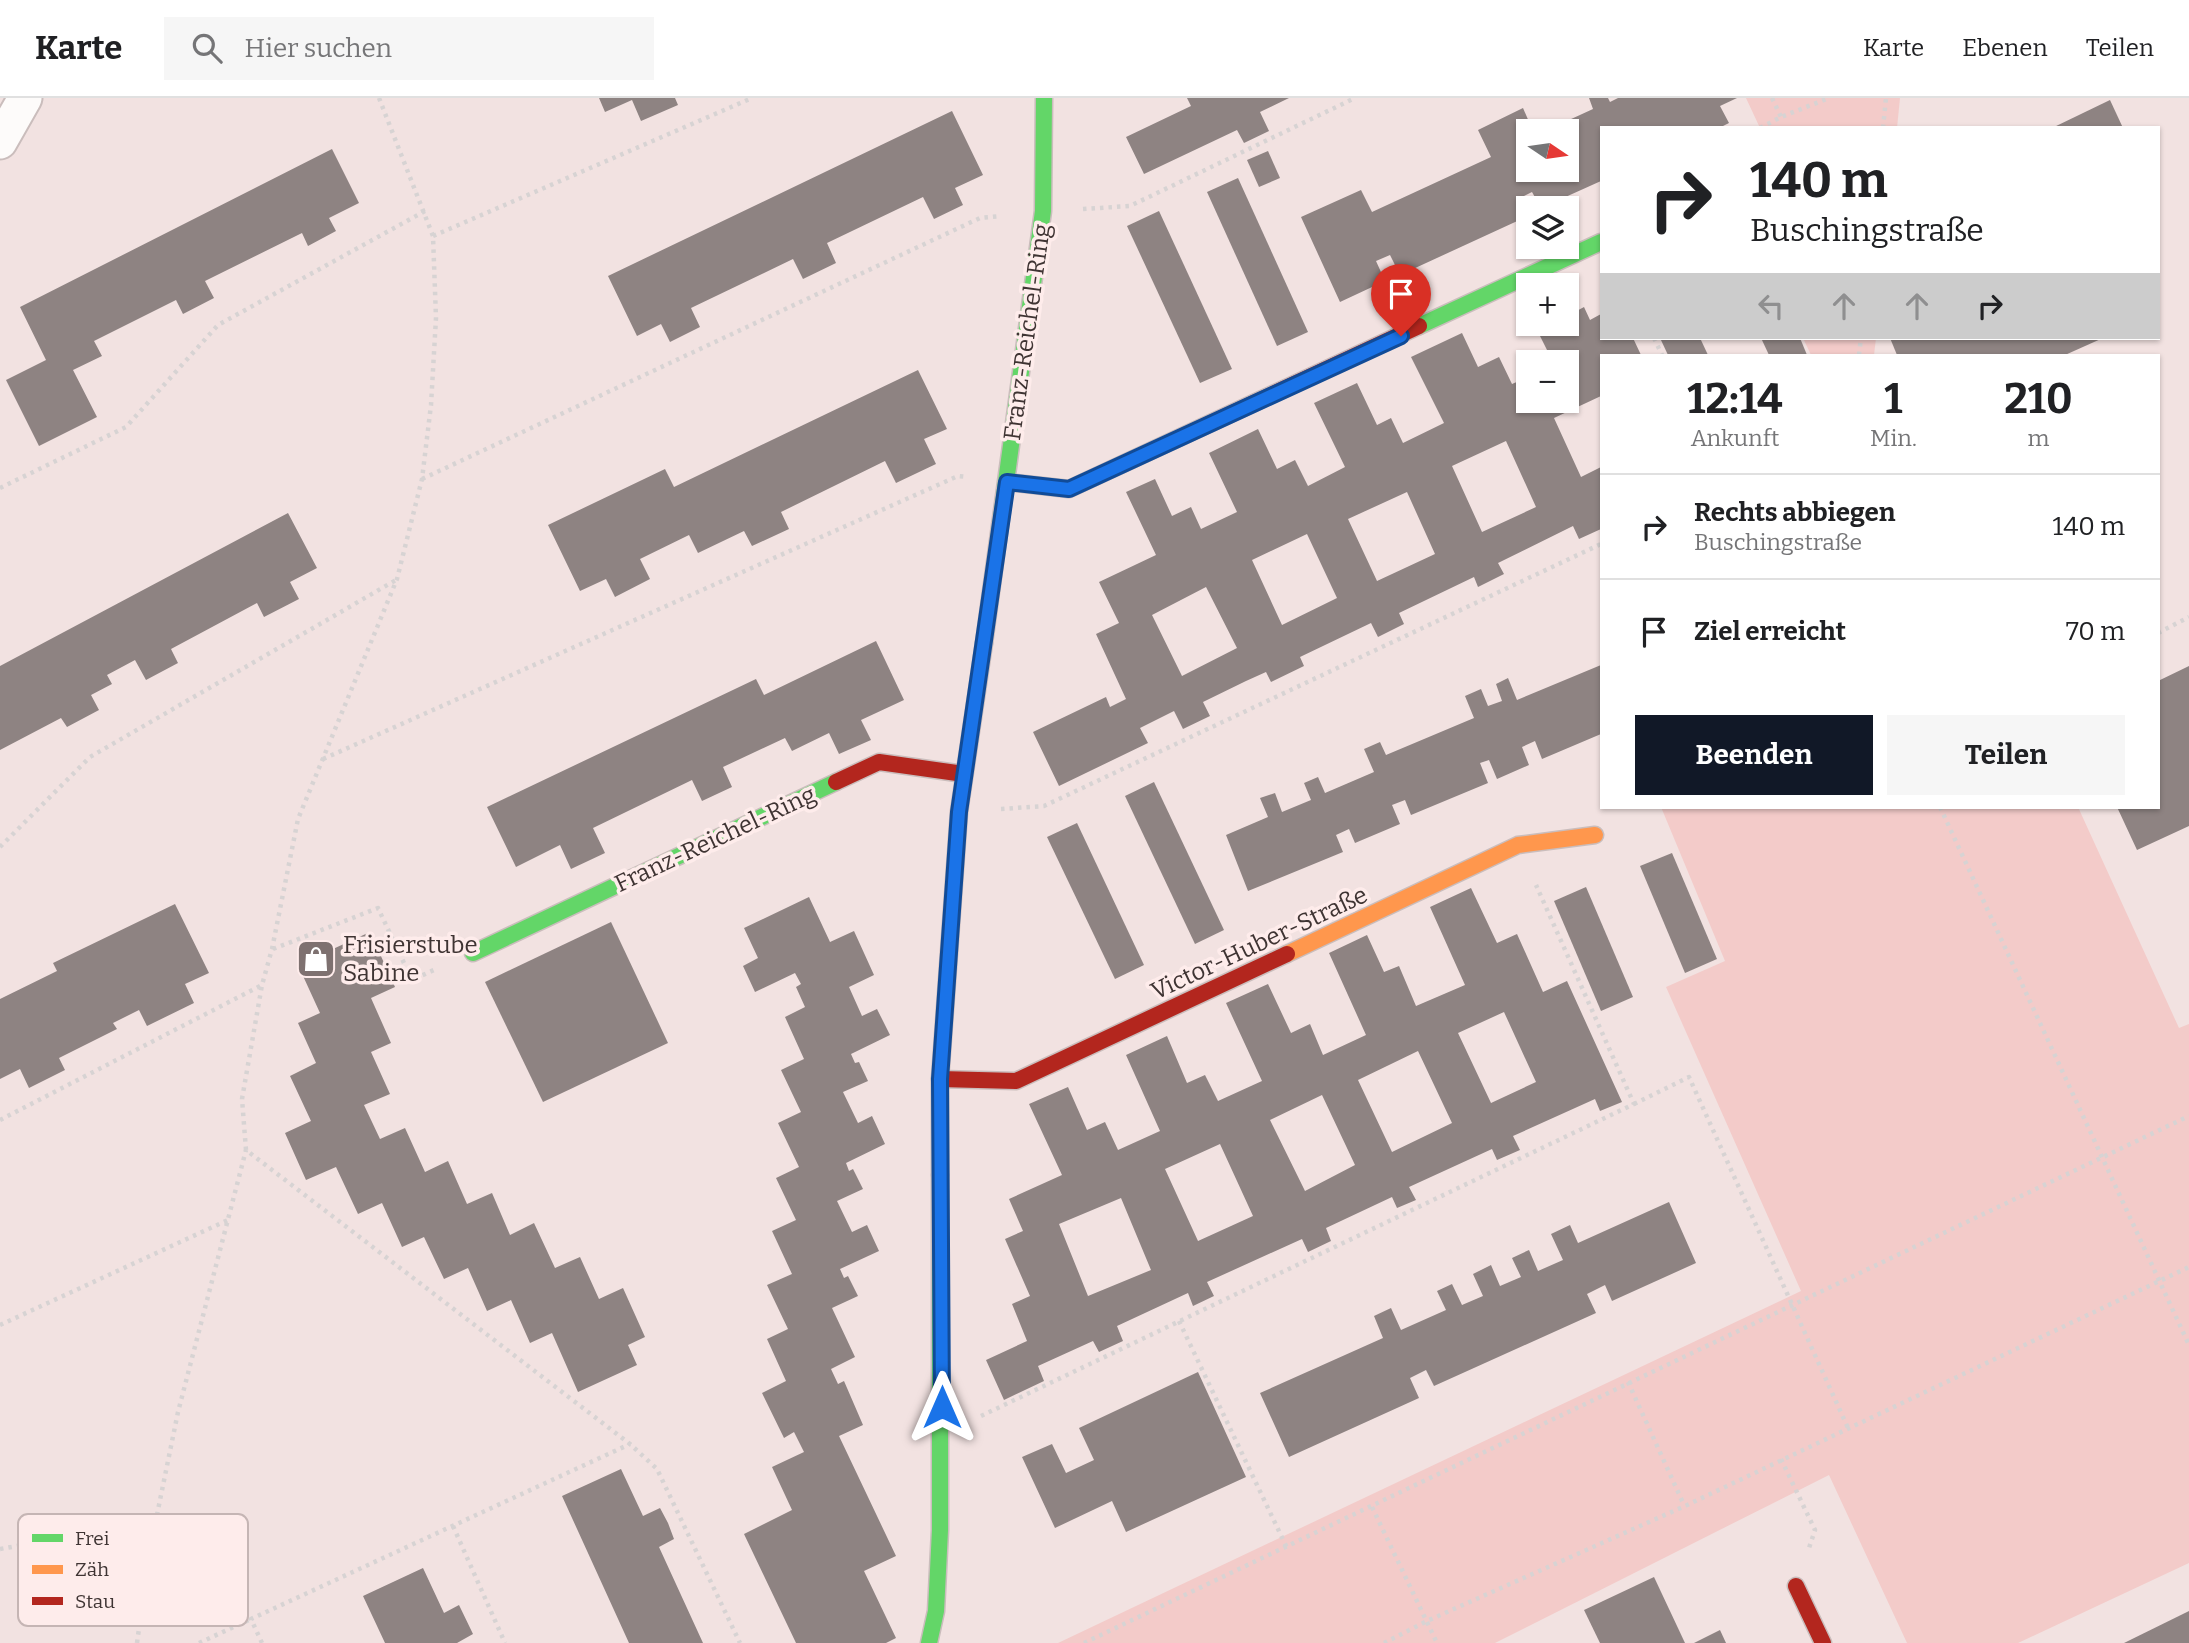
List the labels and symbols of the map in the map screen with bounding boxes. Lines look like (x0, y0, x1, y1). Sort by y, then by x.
north arrow (1516, 119, 1578, 182)
street label: Franz-Reichel-Ring (998, 222, 1056, 442)
pin (1371, 264, 1431, 336)
street label: Franz-Reichel-Ring (610, 780, 820, 898)
street label: Victor-Huber-Straße (1146, 881, 1372, 1005)
place label: Frisierstube Sabine (343, 931, 478, 987)
shop icon: Frisierstube Sabine (295, 938, 337, 980)
position arrow (905, 1370, 979, 1444)
legend (18, 1514, 248, 1626)
text: Frei (75, 1527, 110, 1550)
text: Zäh (75, 1558, 109, 1581)
text: Stau (75, 1590, 115, 1613)

